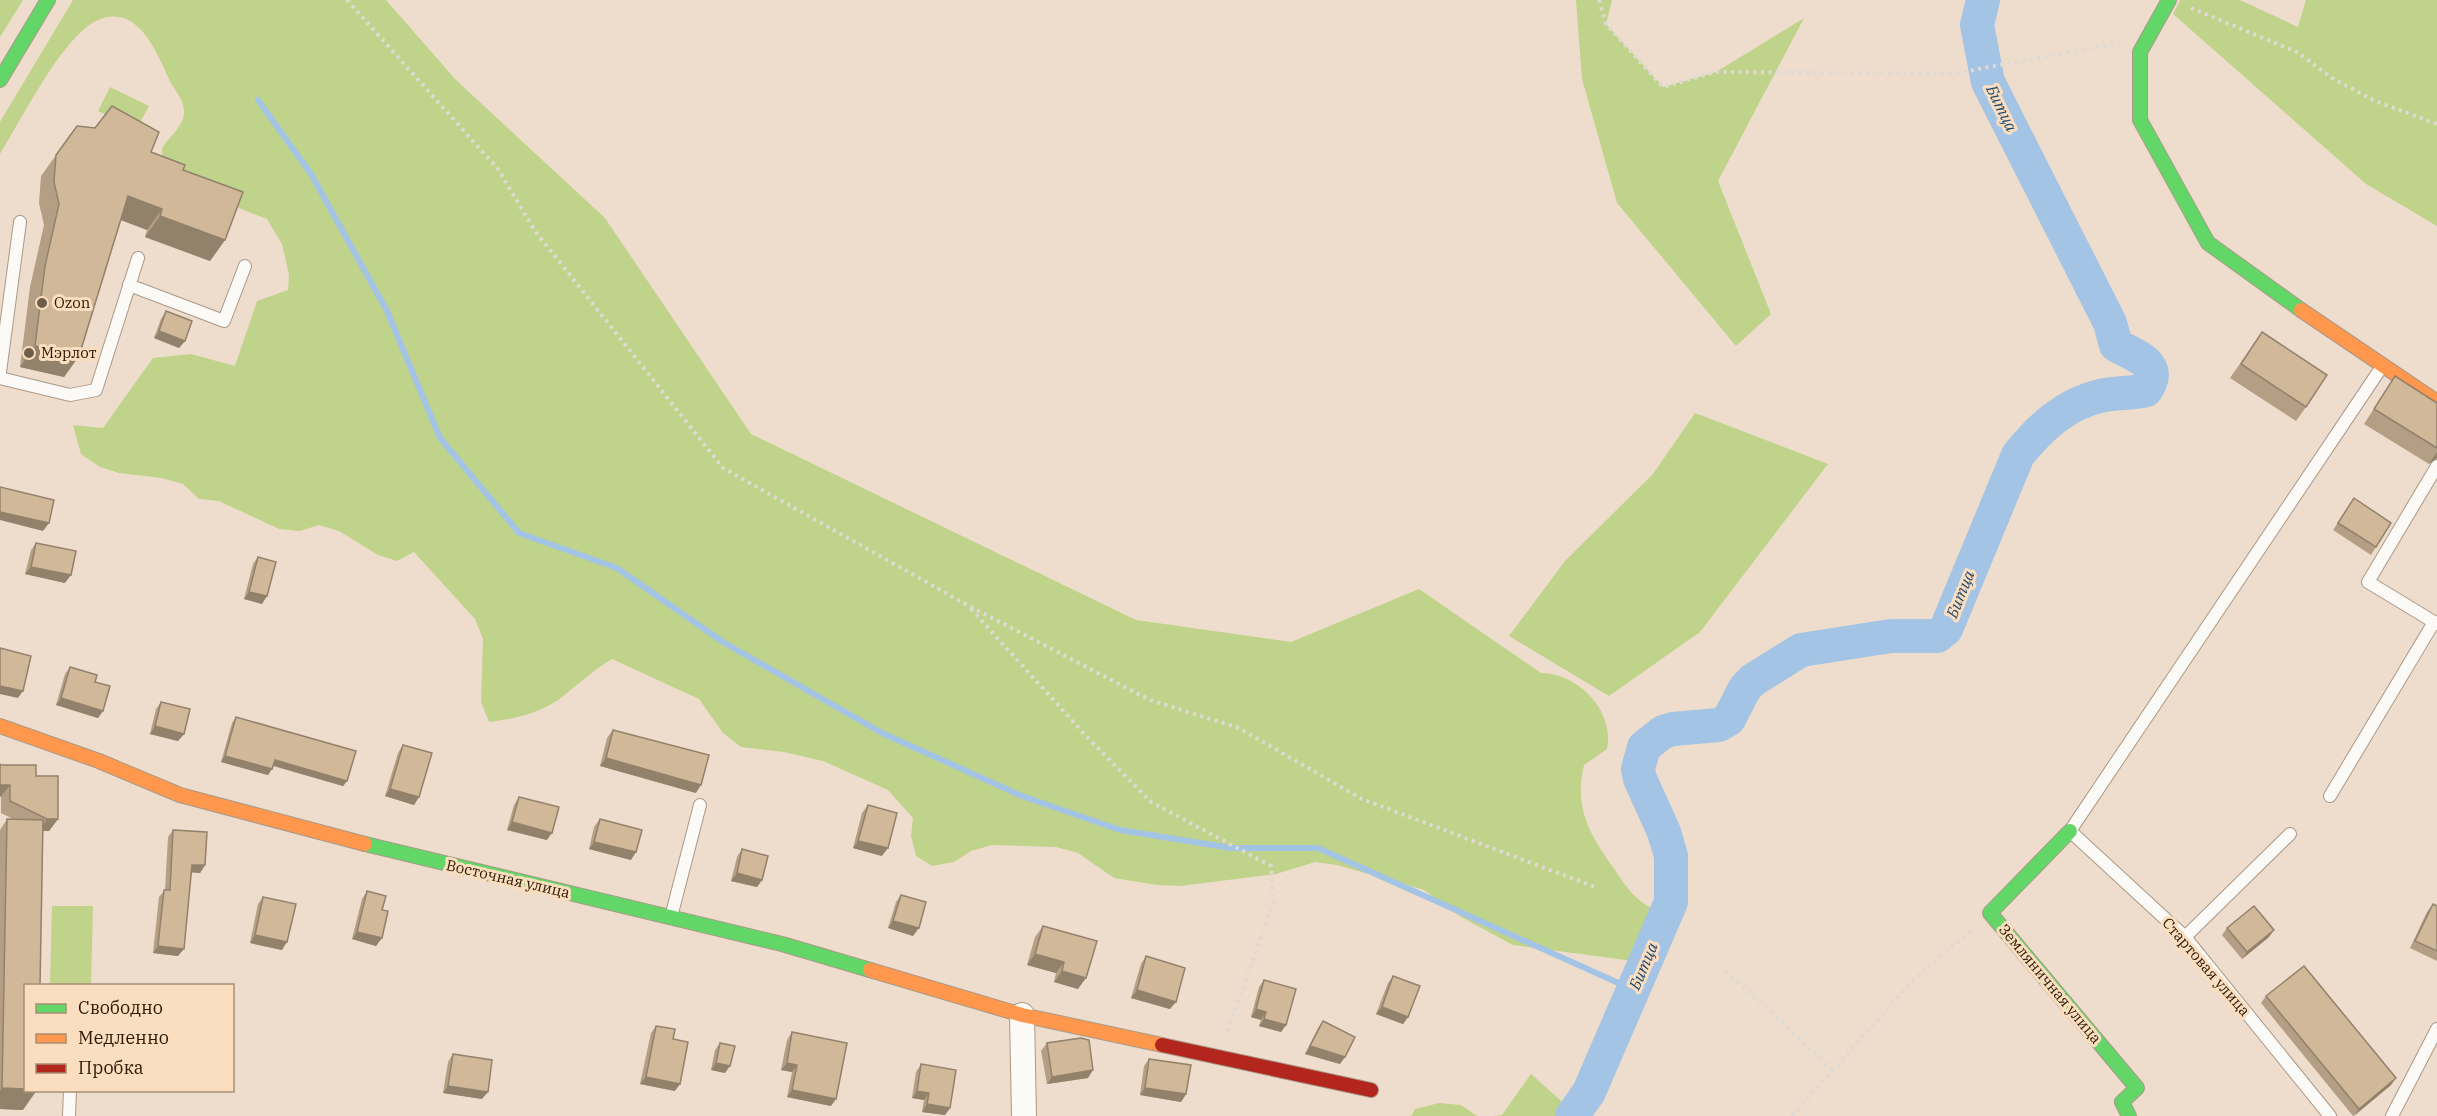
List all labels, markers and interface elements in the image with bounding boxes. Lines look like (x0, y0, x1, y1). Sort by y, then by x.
water label: Битца (1982, 80, 2022, 135)
place label: Ozon (54, 293, 91, 312)
marker: Ozon (35, 296, 49, 310)
place label: Мэрлот (41, 343, 97, 362)
marker: Мэрлот (22, 346, 36, 360)
water label: Битца (1941, 567, 1979, 622)
street label: Восточная улица (444, 855, 572, 902)
street label: Стартовая улица (2158, 913, 2254, 1020)
street label: Земляничная улица (1995, 920, 2106, 1047)
water label: Битца (1624, 939, 1662, 994)
legend (24, 984, 234, 1092)
text: Свободно (78, 996, 163, 1019)
text: Медленно (78, 1026, 169, 1049)
text: Пробка (78, 1056, 144, 1079)

